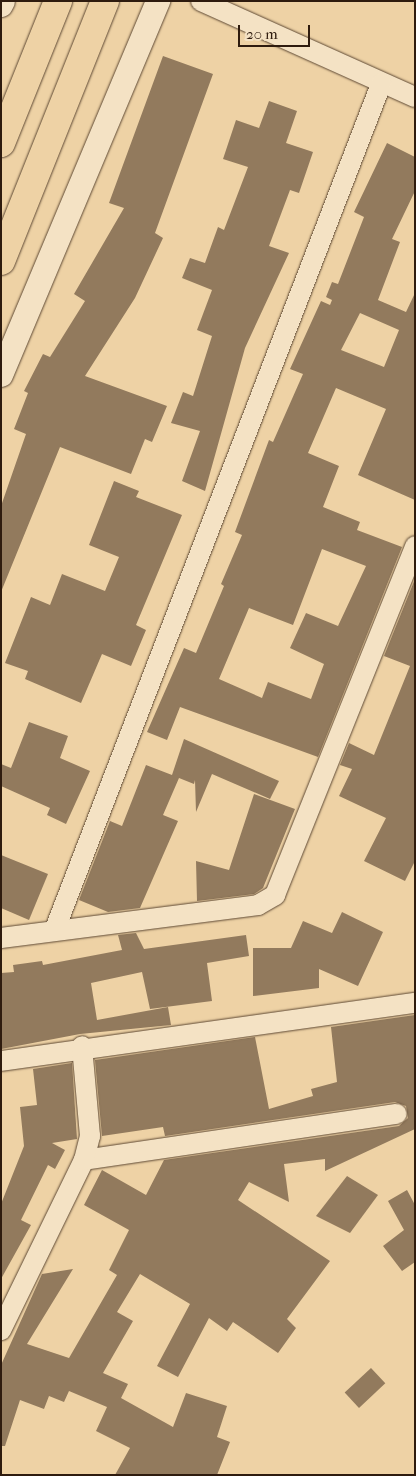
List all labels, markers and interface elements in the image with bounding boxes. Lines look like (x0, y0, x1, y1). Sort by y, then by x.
scale bar (241, 15, 314, 47)
text: 20 m (246, 25, 278, 43)

